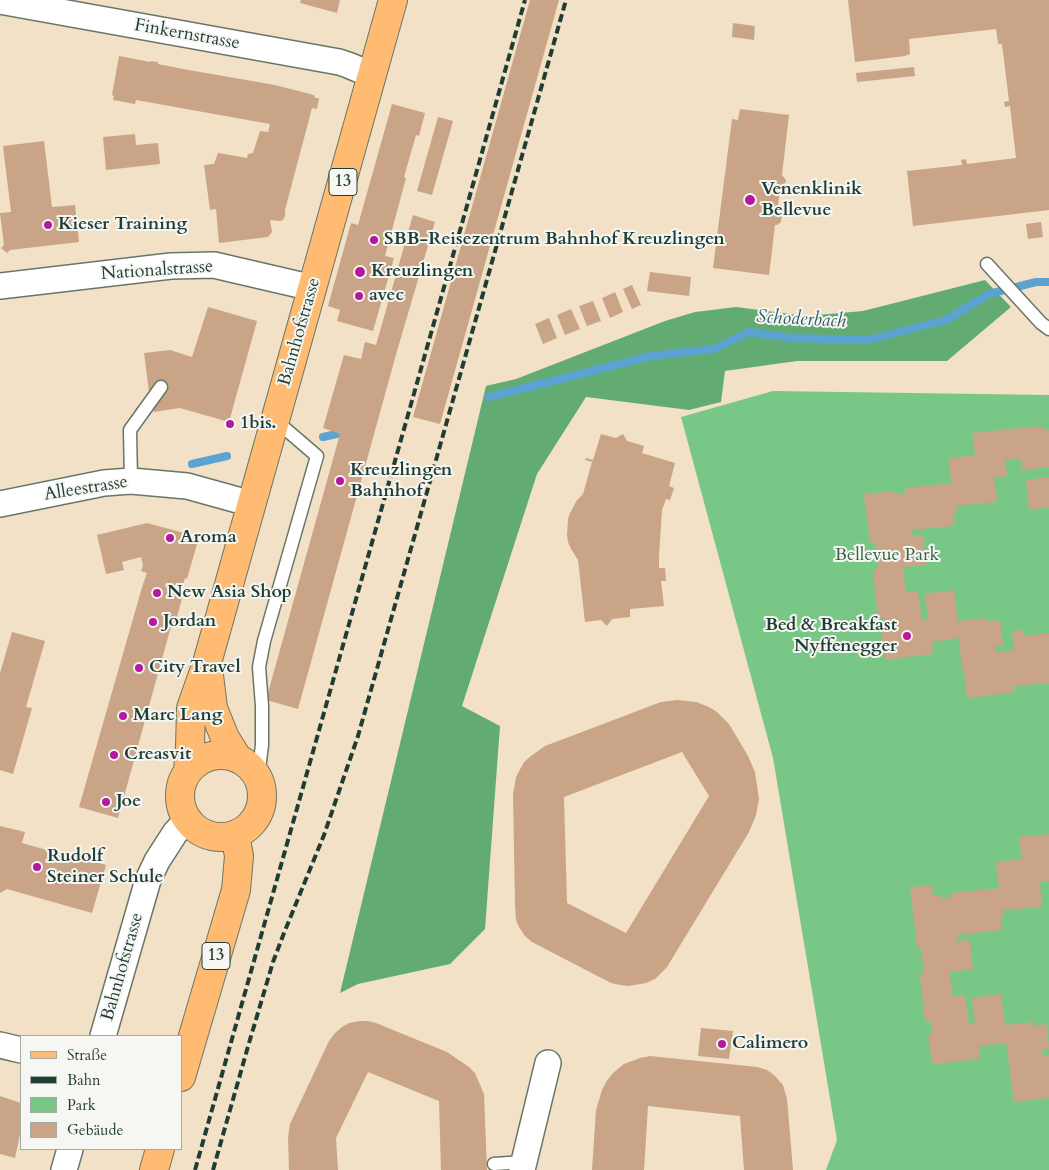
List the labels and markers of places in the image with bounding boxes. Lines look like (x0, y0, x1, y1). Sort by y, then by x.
place label: Venenklinik Bellevue (761, 179, 862, 222)
marker: Venenklinik Bellevue (743, 193, 757, 207)
place label: Kieser Training (58, 214, 187, 236)
marker: Kieser Training (42, 219, 54, 231)
place label: SBB-Reisezentrum Bahnhof Kreuzlingen (384, 229, 725, 251)
marker: SBB-Reisezentrum Bahnhof Kreuzlingen (368, 234, 380, 246)
place label: Kreuzlingen (371, 261, 473, 283)
marker: Kreuzlingen (353, 265, 367, 279)
place label: avec (369, 285, 404, 307)
marker: avec (353, 290, 365, 302)
place label: 1bis. (240, 413, 277, 435)
marker: 1bis. (224, 418, 236, 430)
place label: Kreuzlingen Bahnhof (350, 460, 452, 502)
marker: Kreuzlingen Bahnhof (334, 475, 346, 487)
place label: Aroma (180, 527, 237, 549)
marker: Aroma (164, 532, 176, 544)
place label: New Asia Shop (167, 582, 292, 604)
marker: New Asia Shop (151, 587, 163, 599)
place label: Jordan (163, 611, 216, 633)
place label: Bed & Breakfast Nyffenegger (765, 615, 897, 658)
marker: Jordan (147, 616, 159, 628)
marker: Bed & Breakfast Nyffenegger (901, 630, 913, 642)
place label: City Travel (149, 657, 241, 679)
marker: City Travel (133, 662, 145, 674)
place label: Marc Lang (133, 705, 223, 727)
marker: Marc Lang (117, 710, 129, 722)
place label: Creasvit (124, 744, 191, 766)
marker: Creasvit (108, 749, 120, 761)
place label: Joe (116, 791, 141, 813)
marker: Joe (100, 796, 112, 808)
place label: Rudolf Steiner Schule (47, 846, 164, 889)
marker: Rudolf Steiner Schule (31, 861, 43, 873)
place label: Calimero (732, 1033, 808, 1055)
marker: Calimero (716, 1038, 728, 1050)

